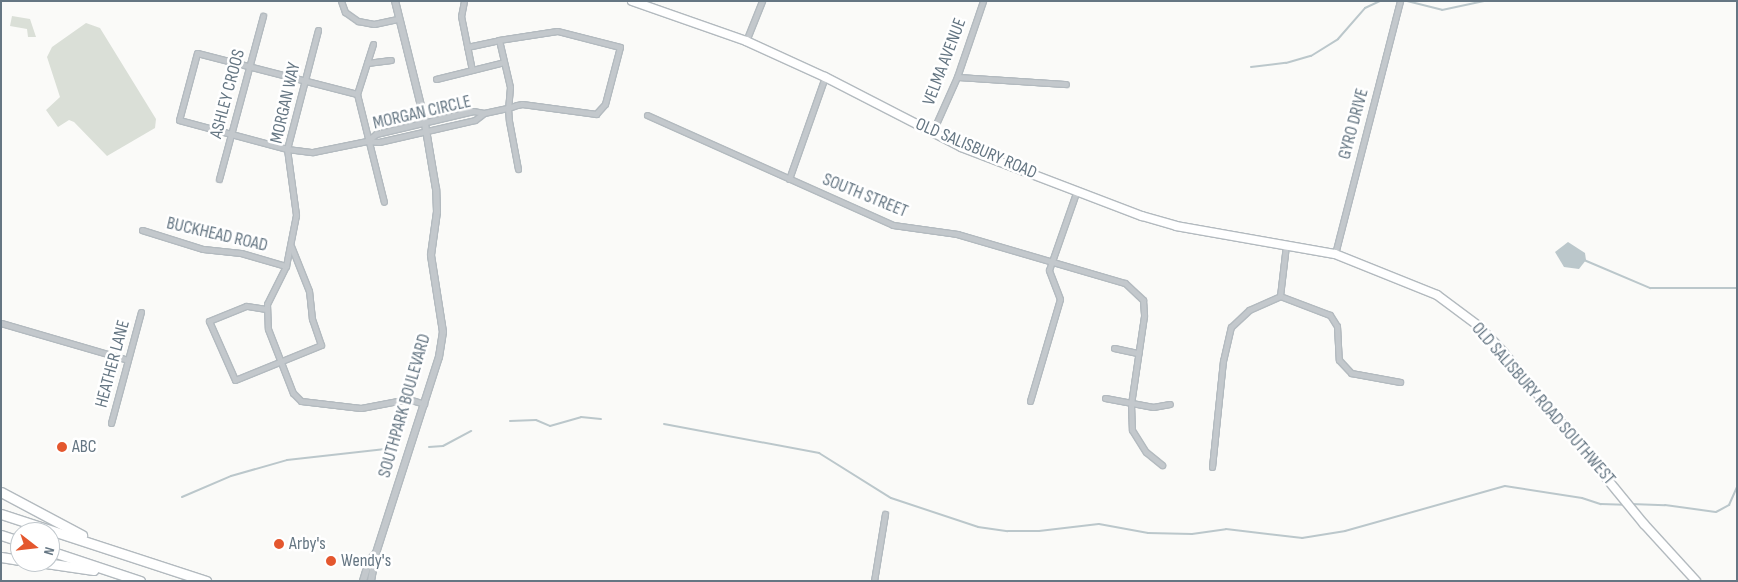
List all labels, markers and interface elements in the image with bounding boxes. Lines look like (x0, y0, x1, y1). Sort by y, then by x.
street label: VELMA AVENUE (918, 15, 972, 109)
street label: ASHLEY CROOS (206, 47, 250, 141)
street label: MORGAN WAY (266, 60, 306, 146)
street label: GYRO DRIVE (1334, 86, 1374, 162)
street label: MORGAN CIRCLE (371, 91, 473, 135)
street label: OLD SALISBURY ROAD (912, 114, 1040, 184)
street label: SOUTH STREET (819, 169, 911, 223)
street label: BUCKHEAD ROAD (164, 213, 270, 257)
street label: HEATHER LANE (91, 318, 135, 410)
street label: OLD SALISBURY ROAD SOUTHWEST (1467, 318, 1619, 490)
street label: SOUTHPARK BOULEVARD (374, 332, 436, 480)
place label: ABC (72, 436, 96, 458)
marker: ABC (56, 441, 68, 453)
north arrow (10, 522, 60, 572)
place label: Arby's (289, 533, 326, 555)
marker: Arby's (273, 538, 285, 550)
text: N (40, 545, 58, 557)
place label: Wendy's (341, 550, 391, 572)
marker: Wendy's (325, 555, 337, 567)

